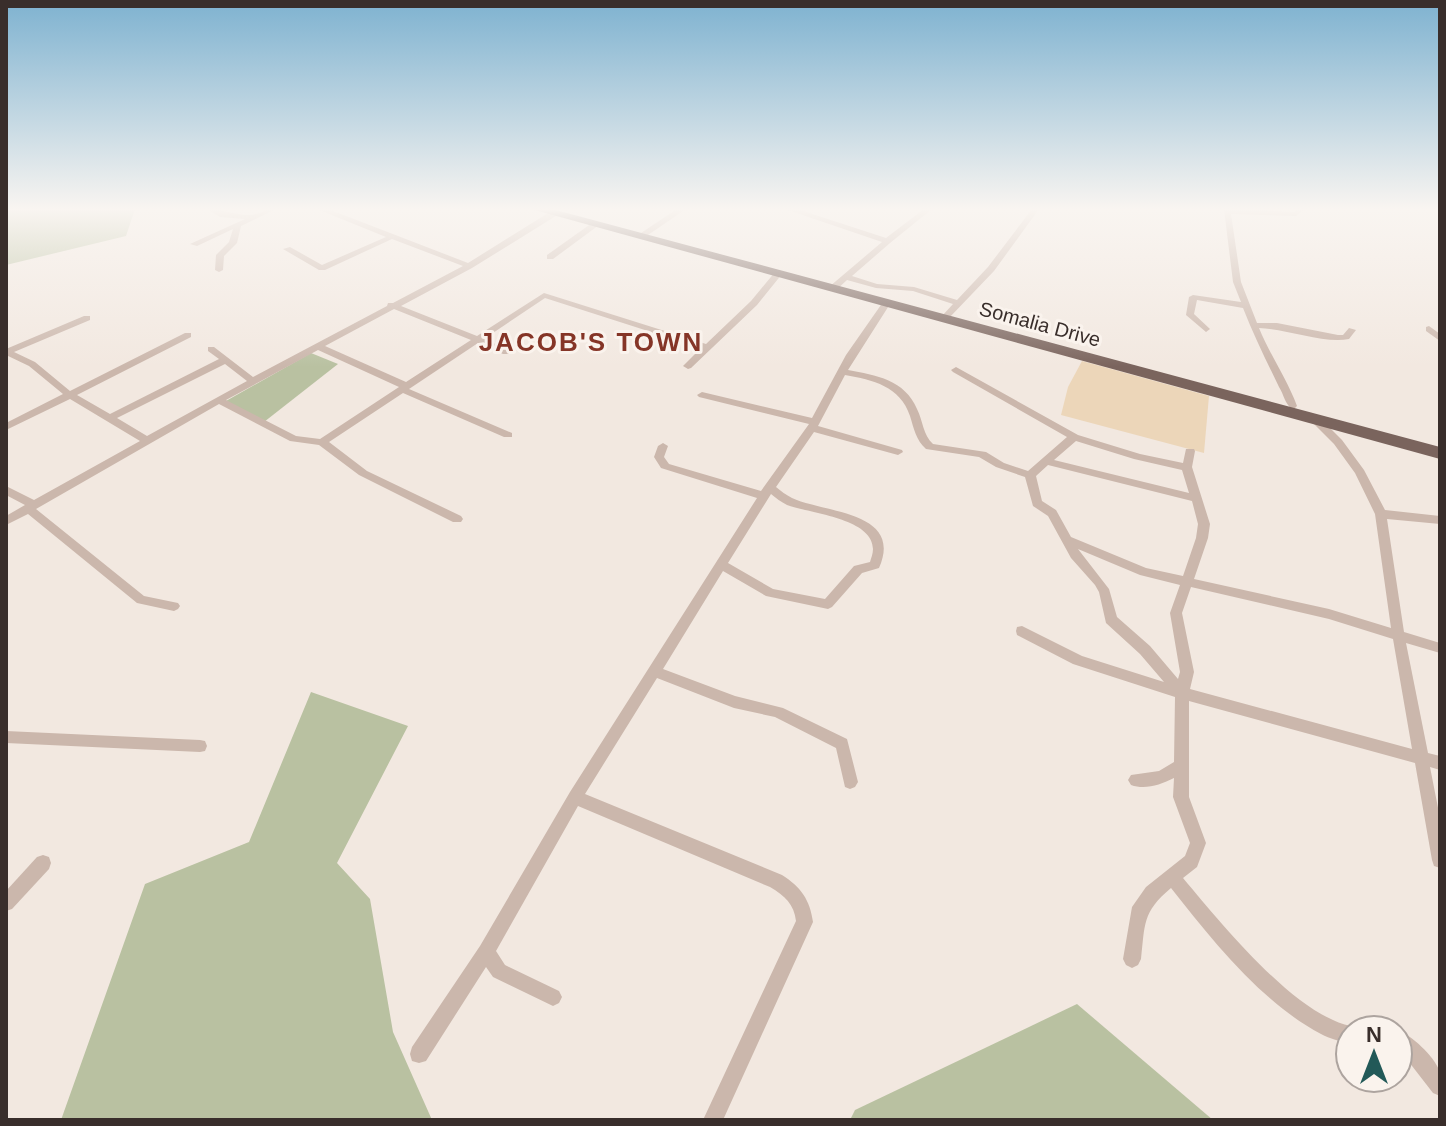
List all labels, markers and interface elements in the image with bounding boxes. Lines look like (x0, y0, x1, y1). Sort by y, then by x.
street label: Somalia Drive (977, 297, 1103, 351)
district label: JACOB'S TOWN (479, 327, 703, 357)
north arrow (1334, 1014, 1414, 1094)
text: N (1366, 1022, 1382, 1047)

